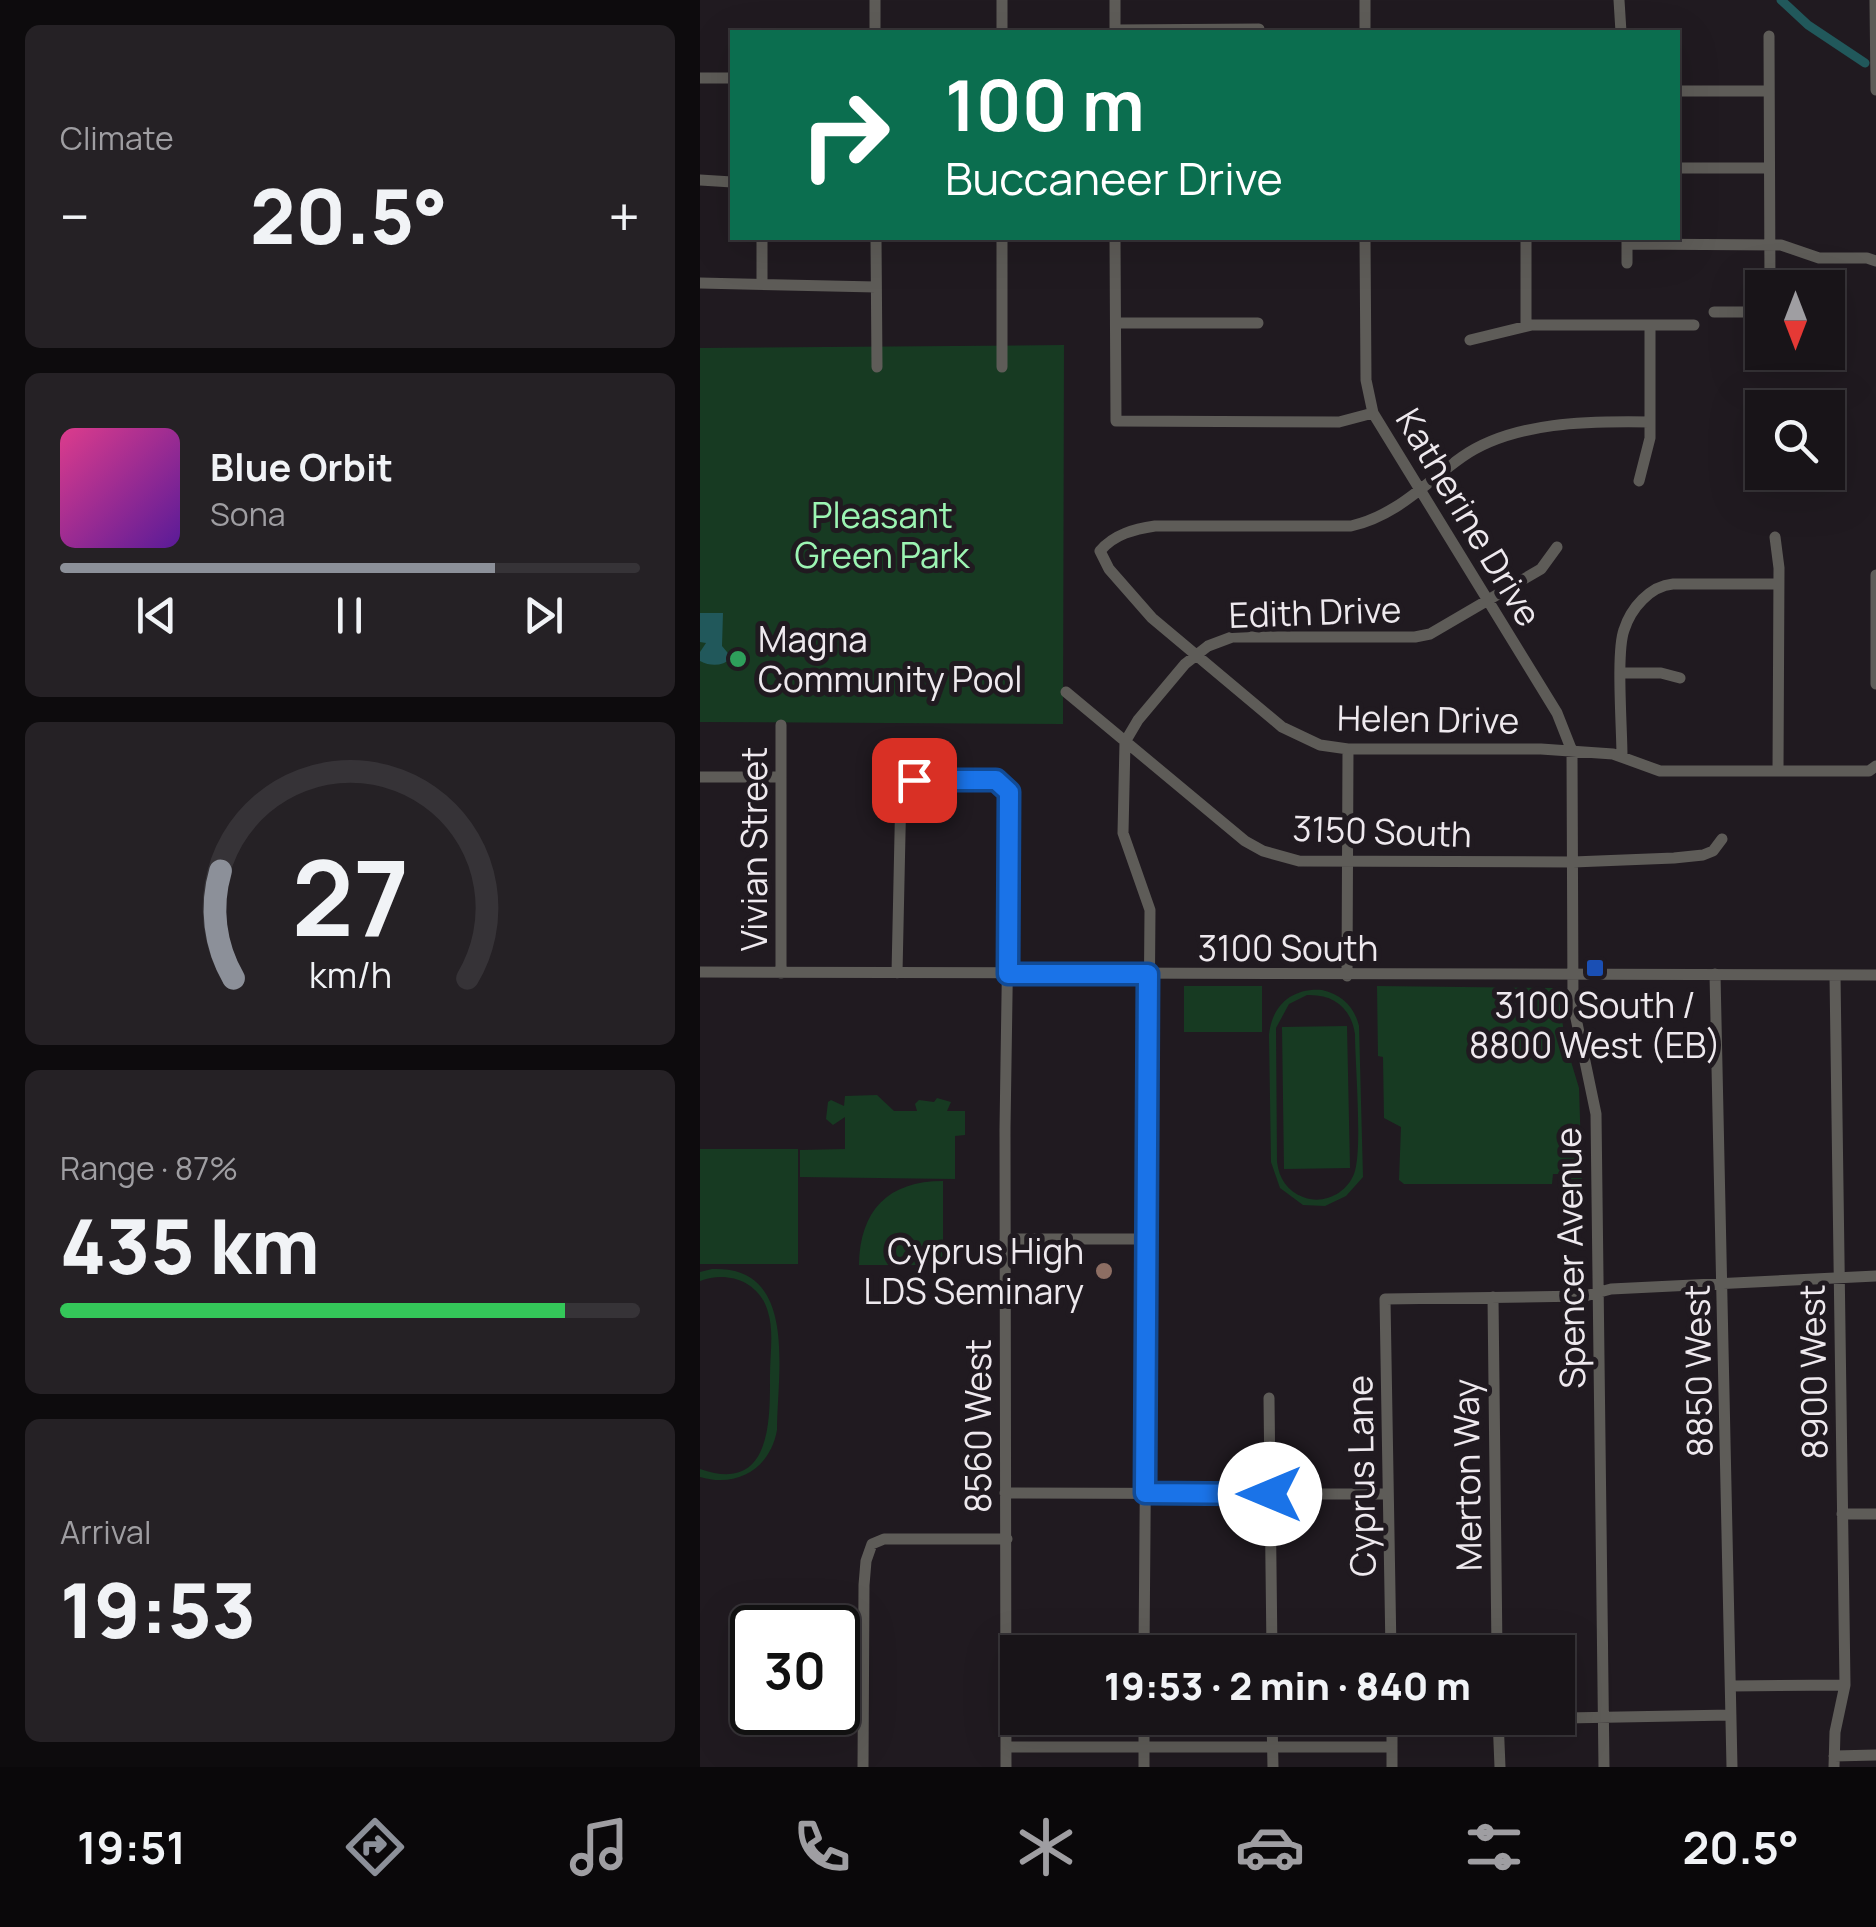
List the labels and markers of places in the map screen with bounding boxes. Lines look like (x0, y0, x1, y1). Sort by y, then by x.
place label: Magna Community Pool (758, 615, 1022, 703)
marker: Magna Community Pool (727, 648, 749, 670)
pin (872, 738, 957, 823)
marker: 3100 South / 8800 West (EB) (1584, 957, 1606, 979)
place label: 3100 South / 8800 West (EB) (1469, 981, 1721, 1069)
place label: Cyprus High LDS Seminary (864, 1227, 1084, 1315)
marker: Cyprus High LDS Seminary (1093, 1260, 1115, 1282)

